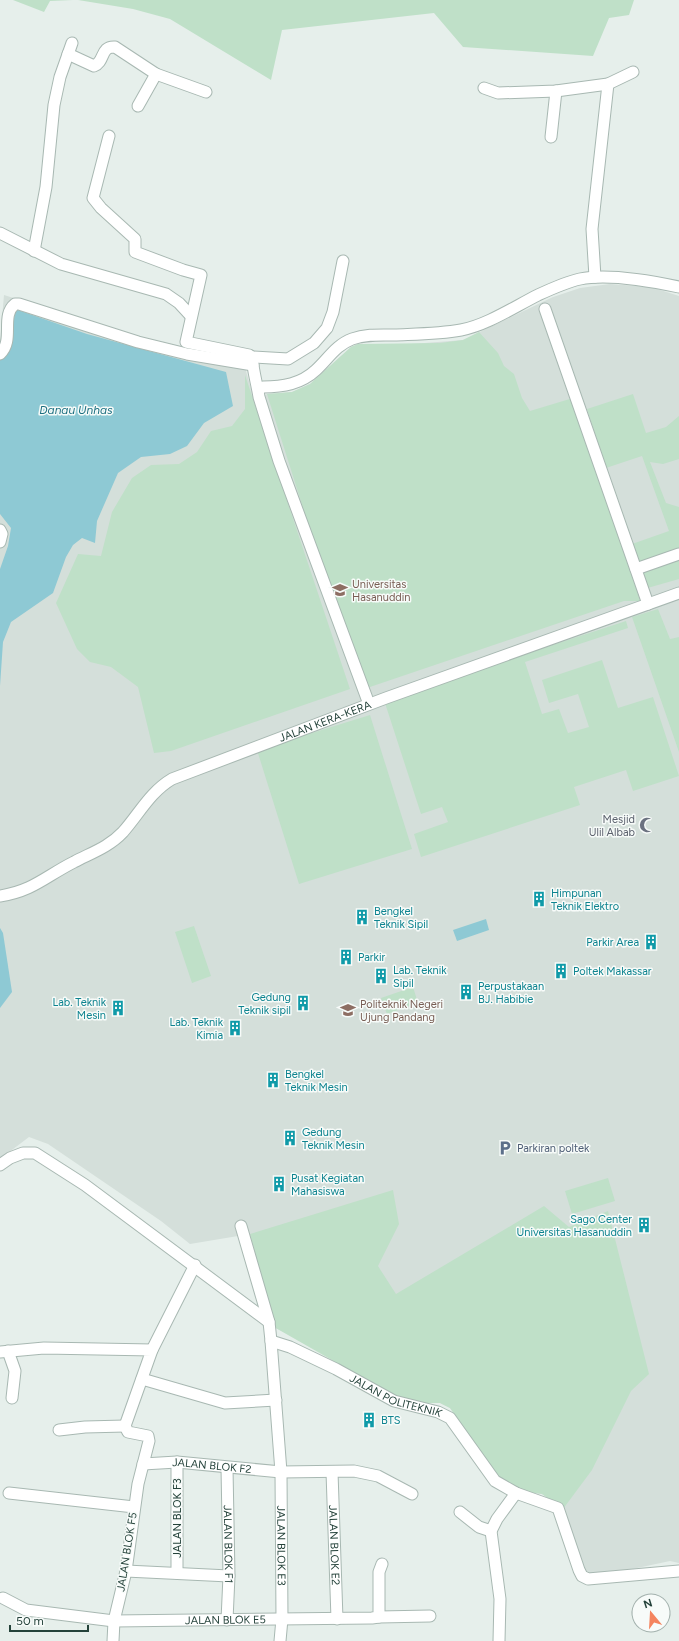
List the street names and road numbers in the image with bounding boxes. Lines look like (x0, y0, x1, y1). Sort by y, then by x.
street label: JALAN KERA-KERA (277, 698, 373, 744)
street label: JALAN POLITEKNIK (348, 1371, 445, 1420)
street label: JALAN BLOK F2 (172, 1455, 252, 1476)
street label: JALAN BLOK F3 (171, 1478, 184, 1558)
street label: JALAN BLOK F1 (221, 1505, 236, 1583)
street label: JALAN BLOK E3 (275, 1505, 288, 1586)
street label: JALAN BLOK E2 (327, 1505, 342, 1585)
street label: JALAN BLOK F5 (114, 1511, 140, 1593)
street label: JALAN BLOK E5 (185, 1613, 266, 1627)

